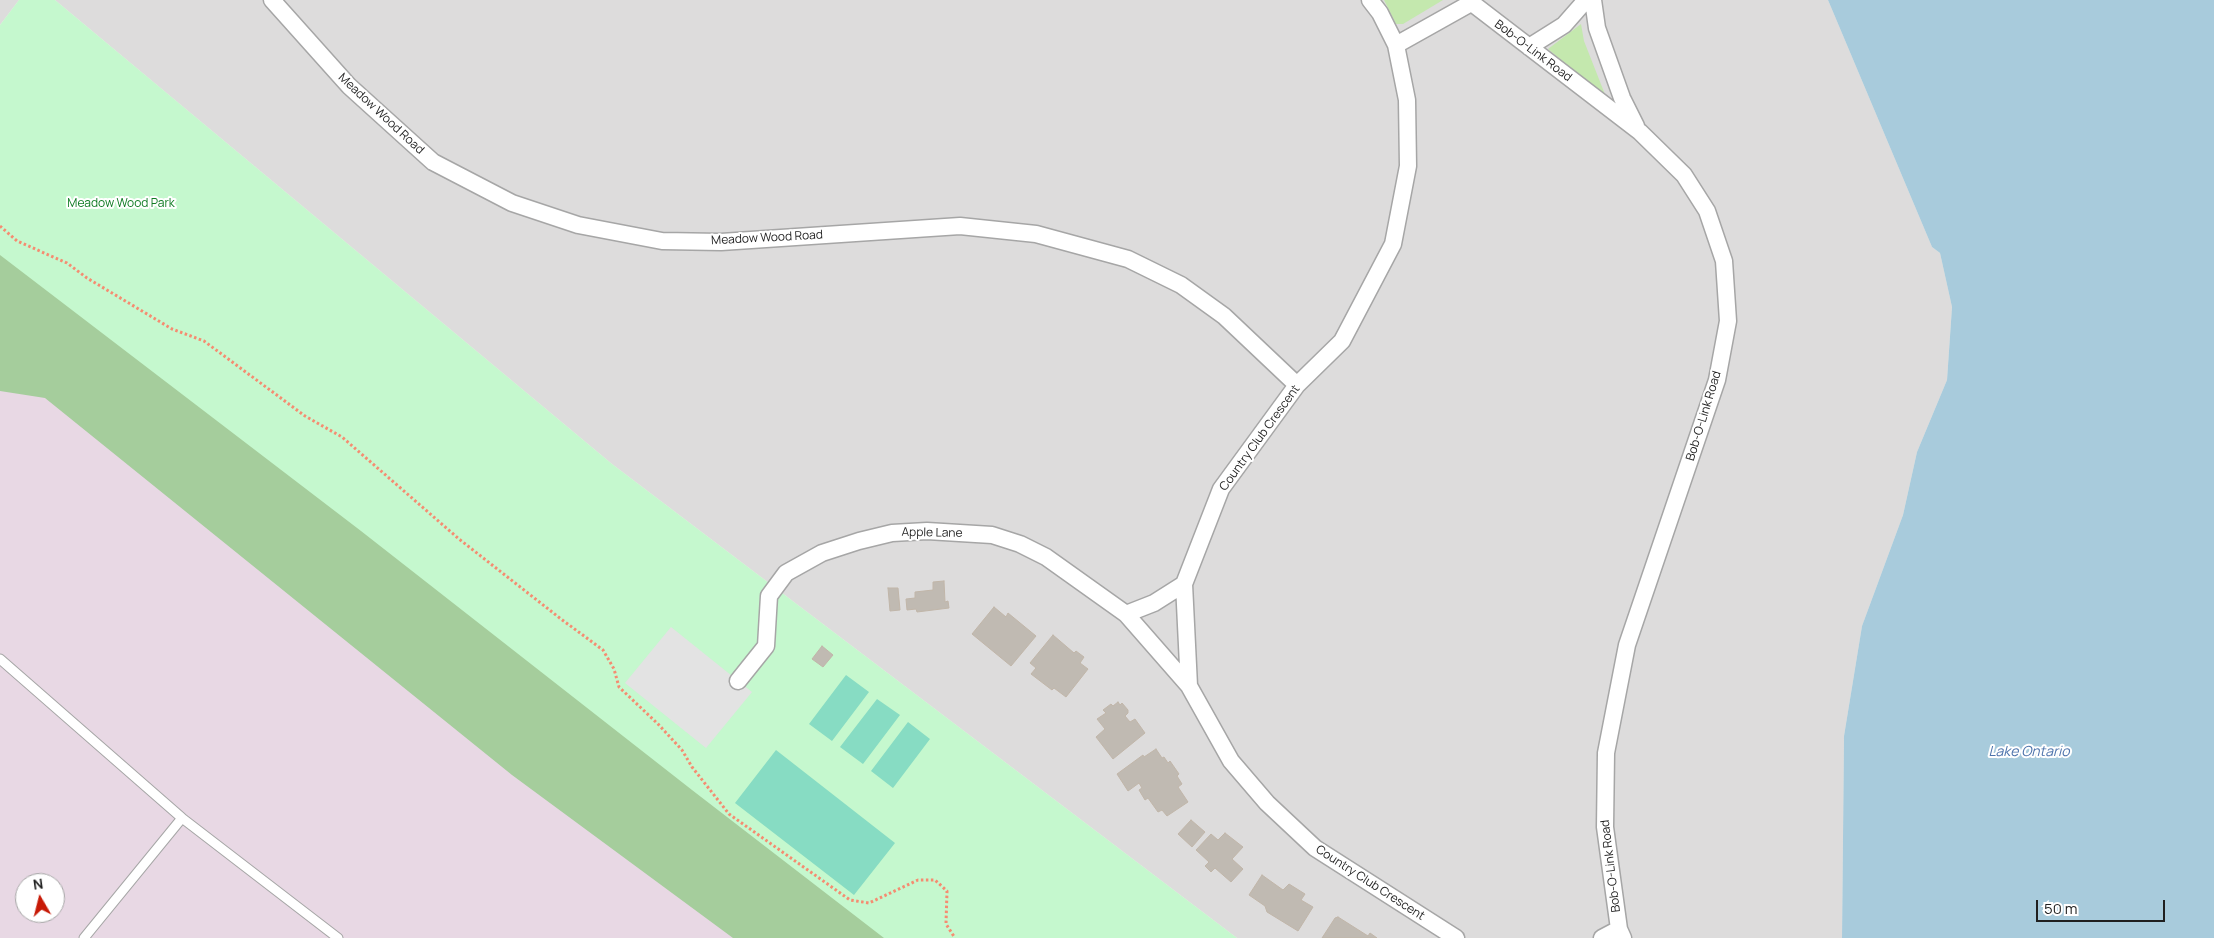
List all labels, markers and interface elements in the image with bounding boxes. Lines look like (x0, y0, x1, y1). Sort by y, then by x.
street label: Bob-O-Link Road (1491, 17, 1575, 85)
street label: Meadow Wood Road (335, 71, 427, 157)
park label: Meadow Wood Park (67, 197, 175, 211)
street label: Meadow Wood Road (711, 228, 823, 248)
street label: Bob-O-Link Road (1683, 369, 1725, 463)
street label: Country Club Crescent (1217, 382, 1303, 494)
street label: Apple Lane (901, 525, 963, 541)
water label: Lake Ontario (1988, 744, 2070, 760)
street label: Bob-O-Link Road (1598, 819, 1624, 913)
street label: Country Club Crescent (1313, 842, 1427, 924)
north arrow (15, 873, 65, 923)
text: N (32, 874, 44, 894)
scale bar (2039, 890, 2168, 922)
text: 50 m (2044, 898, 2078, 919)

